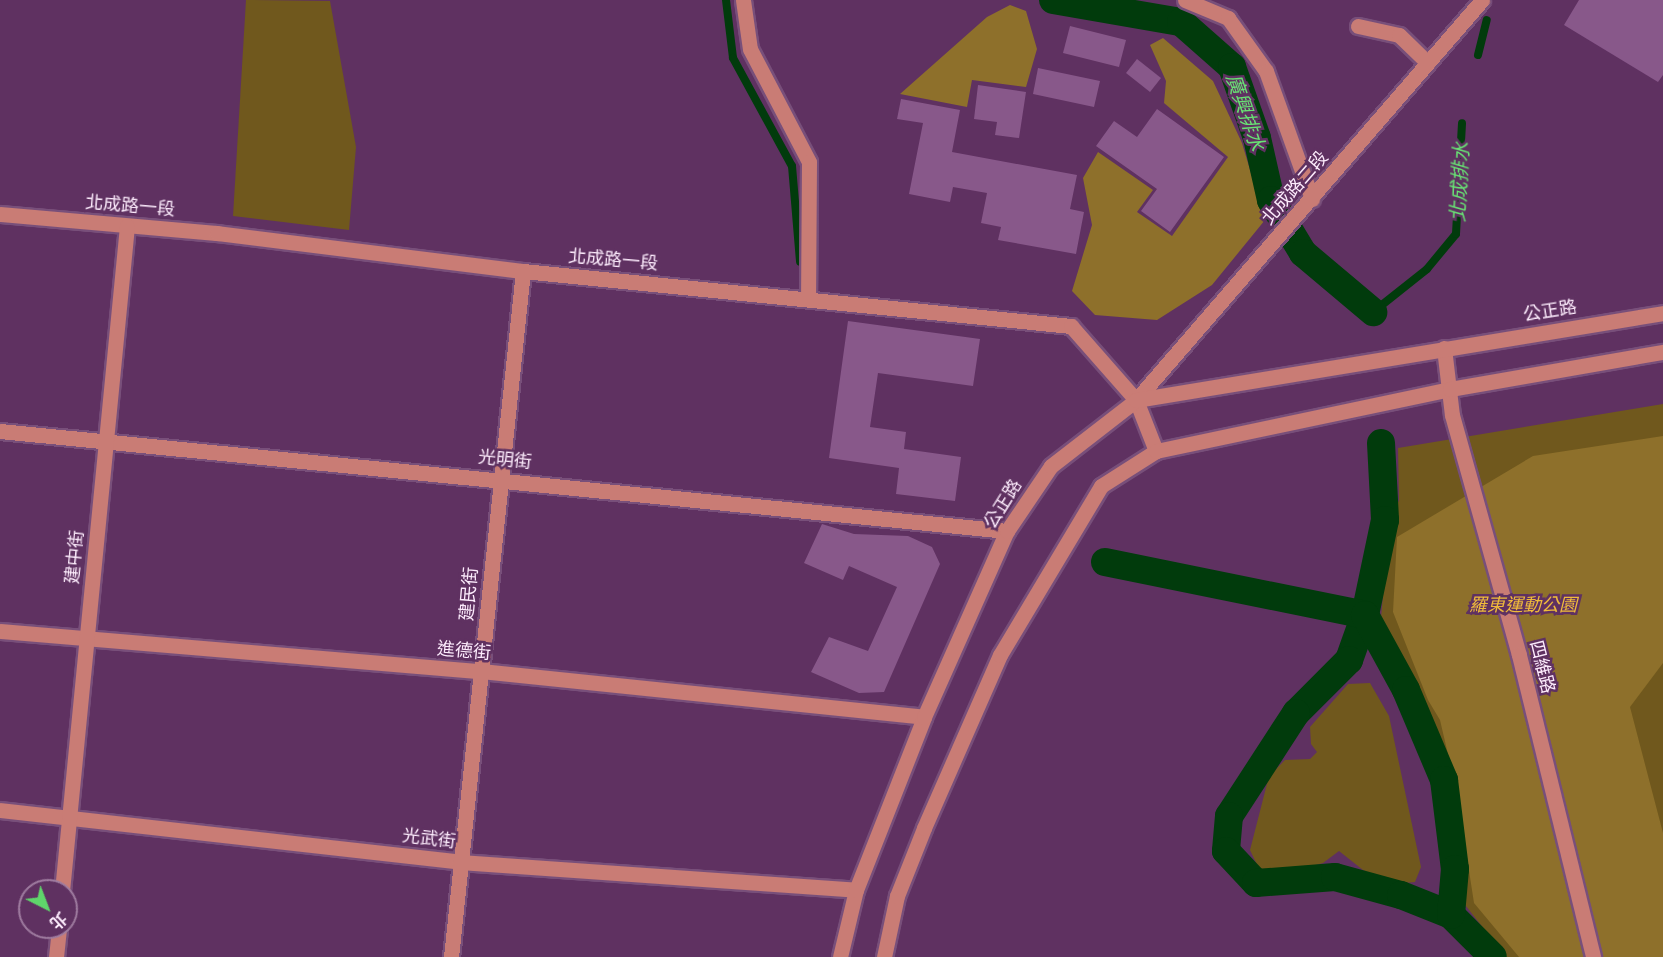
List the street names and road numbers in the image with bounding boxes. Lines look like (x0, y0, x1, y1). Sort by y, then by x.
street label: 北成路二段 (1257, 147, 1333, 229)
street label: 北成路一段 (84, 191, 176, 221)
street label: 北成路一段 (567, 245, 659, 275)
street label: 公正路 (1522, 296, 1578, 326)
street label: 光明街 (477, 446, 533, 474)
street label: 公正路 (980, 475, 1026, 533)
street label: 建中街 (61, 529, 89, 585)
street label: 建民街 (456, 566, 482, 622)
street label: 進德街 (436, 638, 492, 664)
street label: 四維路 (1525, 638, 1559, 696)
street label: 光武街 (401, 825, 457, 853)

